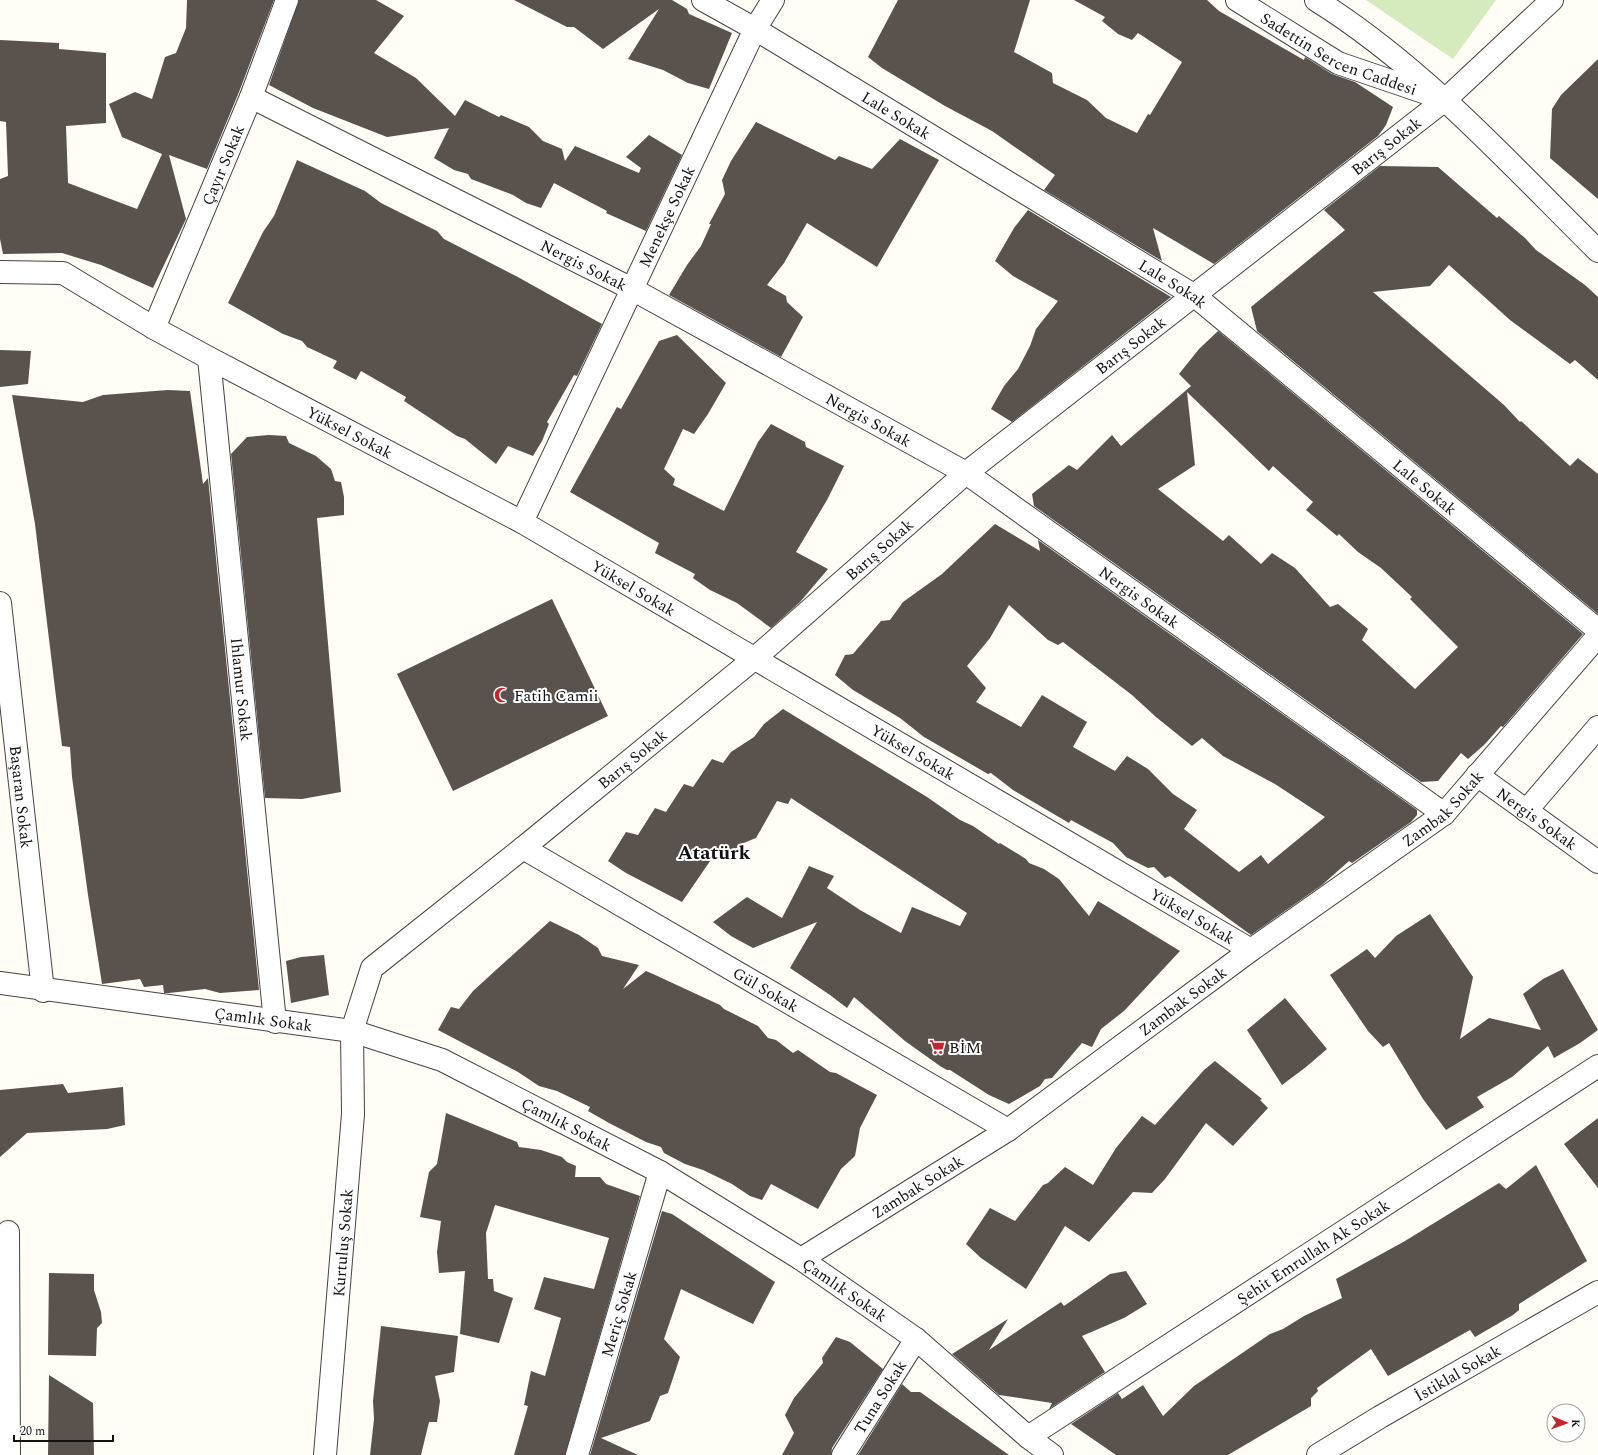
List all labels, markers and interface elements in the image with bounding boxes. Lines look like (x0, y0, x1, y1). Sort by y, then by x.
street label: Sadettin Sercen Caddesi (1256, 7, 1420, 102)
street label: Lale Sokak (857, 85, 935, 146)
street label: Barış Sokak (1346, 111, 1427, 182)
street label: Çayır Sokak (196, 121, 251, 209)
street label: Menekşe Sokak (633, 162, 702, 272)
street label: Nergis Sokak (536, 234, 631, 298)
street label: Lale Sokak (1134, 253, 1212, 315)
street label: Barış Sokak (1091, 311, 1171, 381)
street label: Nergis Sokak (821, 387, 916, 454)
street label: Yüksel Sokak (302, 400, 397, 465)
street label: Lale Sokak (1387, 454, 1462, 521)
street label: Barış Sokak (840, 513, 919, 587)
street label: Yüksel Sokak (586, 554, 680, 623)
street label: Nergis Sokak (1093, 560, 1184, 635)
street label: Ihlamur Sokak (224, 636, 258, 743)
place label: Fatih Camii (514, 684, 598, 708)
mosque icon: Fatih Camii (493, 686, 511, 704)
street label: Yüksel Sokak (866, 718, 960, 787)
street label: Barış Sokak (593, 724, 673, 795)
street label: Başaran Sokak (3, 744, 38, 850)
street label: Zambak Sokak (1397, 765, 1490, 853)
street label: Nergis Sokak (1491, 782, 1582, 856)
district label: Atatürk (677, 838, 751, 868)
street label: Yüksel Sokak (1145, 882, 1239, 951)
street label: Gül Sokak (728, 961, 803, 1019)
street label: Zambak Sokak (1134, 961, 1232, 1042)
street label: Çamlık Sokak (213, 1001, 314, 1039)
place label: BİM (949, 1036, 981, 1060)
supermarket icon: BİM (928, 1038, 946, 1056)
street label: Çamlık Sokak (517, 1092, 616, 1158)
street label: Zambak Sokak (867, 1150, 968, 1225)
street label: Kurtuluş Sokak (327, 1188, 360, 1298)
street label: Şehit Emrullah Ak Sokak (1232, 1194, 1395, 1311)
street label: Çamlık Sokak (797, 1252, 892, 1328)
street label: Meriç Sokak (595, 1268, 643, 1360)
street label: İstiklal Sokak (1410, 1339, 1506, 1408)
street label: Tuna Sokak (848, 1355, 913, 1439)
north arrow (1546, 1403, 1586, 1443)
scale bar (14, 1417, 113, 1443)
text: K (1567, 1419, 1584, 1428)
text: 20 m (20, 1422, 45, 1441)

